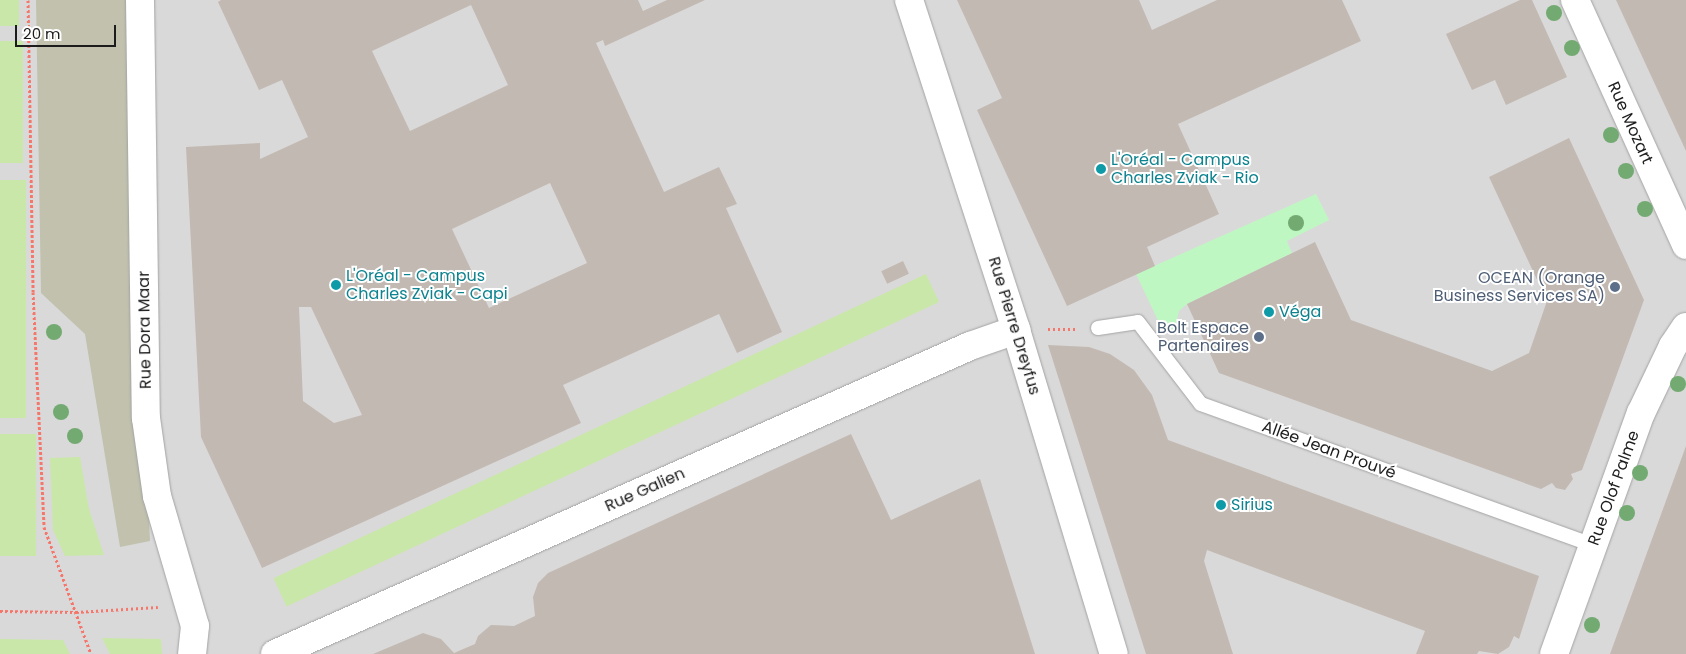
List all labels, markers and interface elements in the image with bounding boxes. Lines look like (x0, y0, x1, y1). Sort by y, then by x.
scale bar (18, 15, 119, 47)
text: 20 m (23, 23, 61, 44)
street label: Rue Mozart (1603, 79, 1657, 167)
place label: L'Oréal - Campus Charles Zviak - Rio (1111, 150, 1259, 188)
marker: L'Oréal - Campus Charles Zviak - Rio (1095, 163, 1107, 175)
street label: Rue Pierre Dreyfus (984, 255, 1044, 397)
place label: L'Oréal - Campus Charles Zviak - Capi (346, 266, 508, 304)
place label: OCEAN (Orange Business Services SA) (1434, 268, 1605, 306)
street label: Rue Dora Maar (134, 271, 156, 389)
marker: L'Oréal - Campus Charles Zviak - Capi (330, 279, 342, 291)
marker: OCEAN (Orange Business Services SA) (1609, 281, 1621, 293)
place label: Véga (1279, 302, 1321, 322)
marker: Véga (1263, 306, 1275, 318)
place label: Bolt Espace Partenaires (1157, 318, 1249, 356)
marker: Bolt Espace Partenaires (1253, 331, 1265, 343)
street label: Allée Jean Prouvé (1259, 417, 1399, 483)
street label: Rue Olof Palme (1584, 428, 1644, 548)
street label: Rue Galien (602, 464, 688, 516)
place label: Sirius (1231, 495, 1273, 515)
marker: Sirius (1215, 499, 1227, 511)

